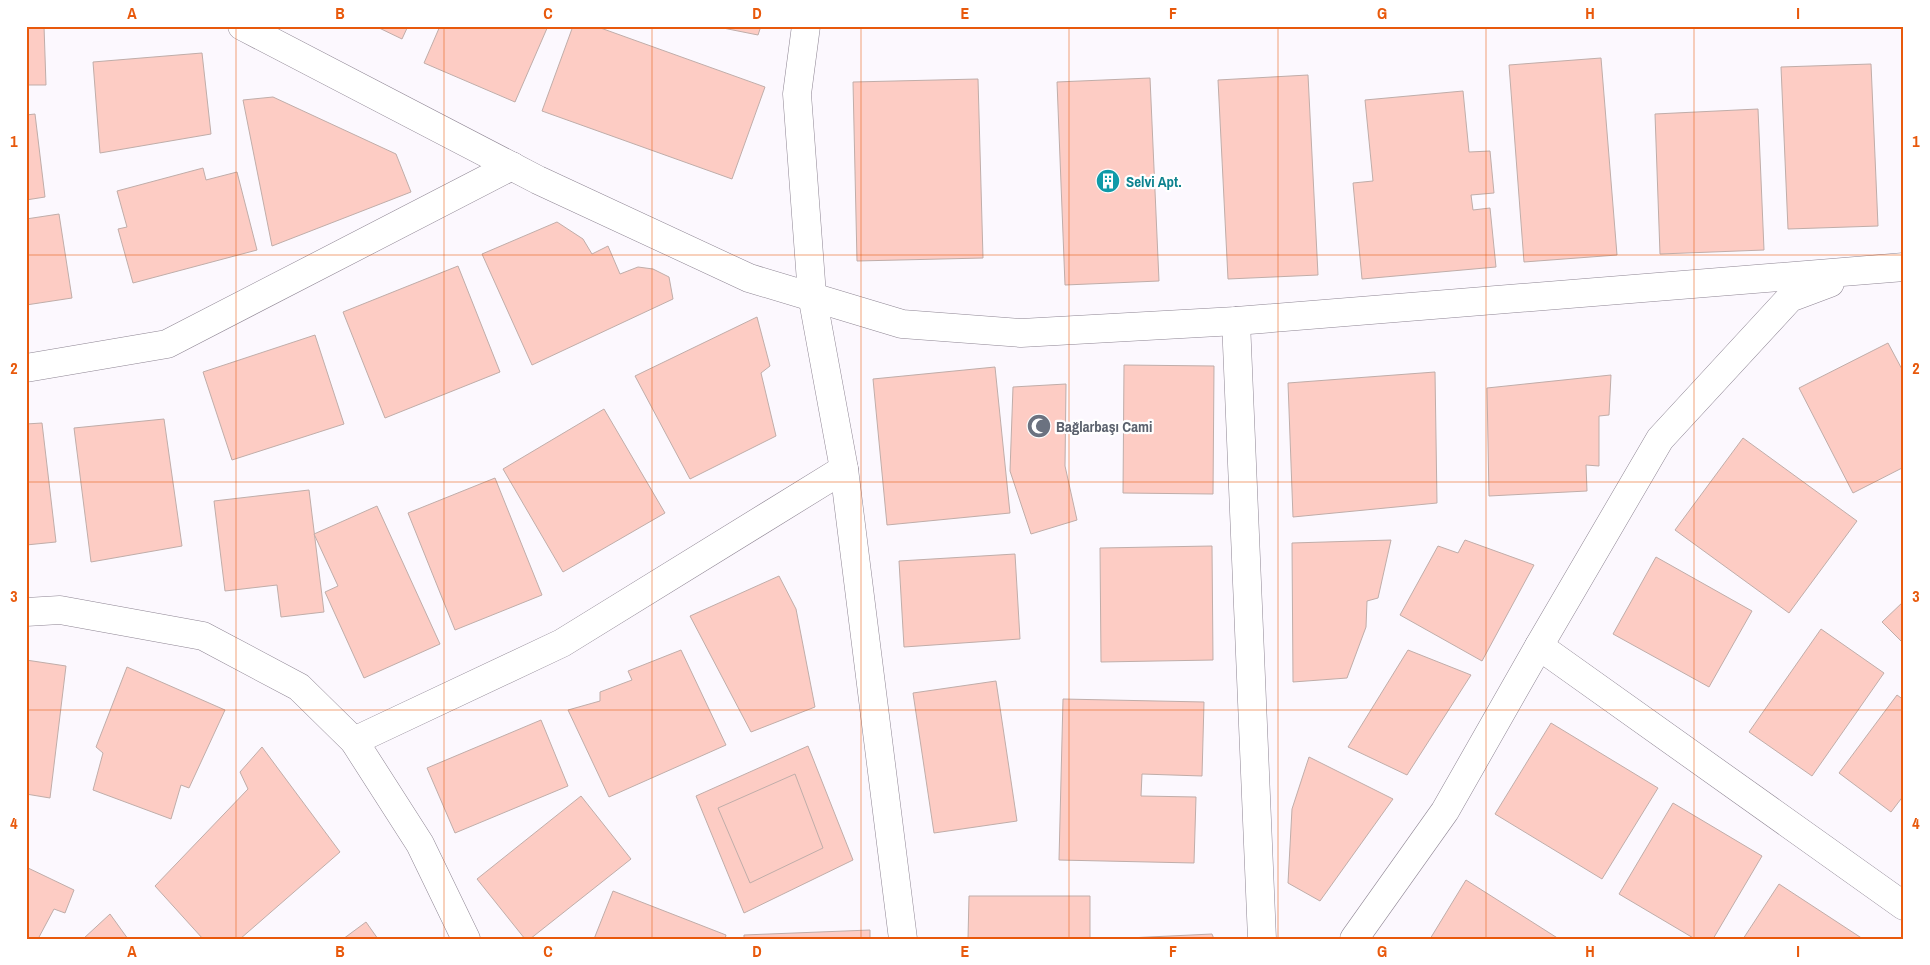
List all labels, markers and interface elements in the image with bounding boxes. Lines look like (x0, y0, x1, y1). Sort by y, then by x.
text: A (127, 2, 137, 24)
text: B (335, 2, 345, 24)
text: C (543, 2, 553, 24)
text: D (752, 2, 762, 24)
text: E (961, 2, 970, 24)
text: F (1169, 2, 1177, 24)
text: G (1377, 2, 1387, 24)
text: H (1585, 2, 1595, 24)
text: I (1796, 2, 1800, 24)
text: 1 (10, 130, 18, 152)
text: 1 (1912, 130, 1920, 152)
building icon: Selvi Apt. (1095, 168, 1121, 194)
place label: Selvi Apt. (1126, 171, 1182, 192)
text: 2 (10, 357, 18, 379)
text: 2 (1912, 357, 1920, 379)
mosque icon: Bağlarbaşı Cami (1026, 413, 1052, 439)
place label: Bağlarbaşı Cami (1056, 416, 1152, 437)
text: 3 (10, 585, 18, 607)
text: 3 (1912, 585, 1920, 607)
text: 4 (10, 812, 18, 834)
text: 4 (1912, 812, 1920, 834)
text: A (127, 940, 137, 962)
text: B (335, 940, 345, 962)
text: C (543, 940, 553, 962)
text: D (752, 940, 762, 962)
text: E (961, 940, 970, 962)
text: F (1169, 940, 1177, 962)
text: G (1377, 940, 1387, 962)
text: H (1585, 940, 1595, 962)
text: I (1796, 940, 1800, 962)

